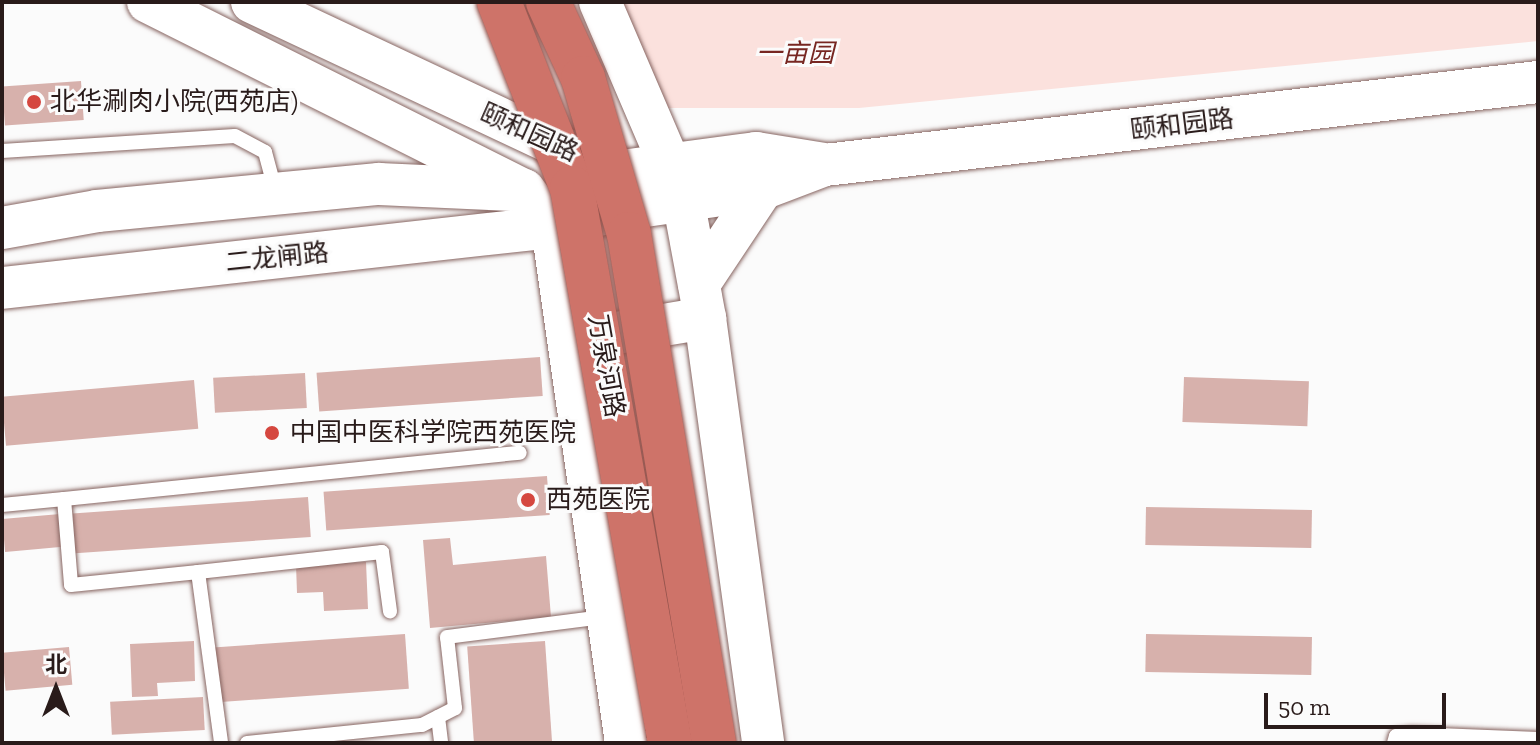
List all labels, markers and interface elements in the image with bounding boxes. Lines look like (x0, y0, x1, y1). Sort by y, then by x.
park label: 一亩园 (756, 38, 834, 70)
place label: 北华涮肉小院(西苑店) (50, 86, 298, 118)
marker: 北华涮肉小院(西苑店) (25, 93, 43, 111)
street label: 颐和园路 (475, 98, 583, 168)
street label: 颐和园路 (1128, 103, 1236, 147)
street label: 二龙闸路 (224, 237, 330, 279)
street label: 万泉河路 (582, 312, 630, 420)
place label: 中国中医科学院西苑医院 (290, 417, 576, 449)
marker: 中国中医科学院西苑医院 (261, 422, 283, 444)
place label: 西苑医院 (546, 484, 650, 516)
marker: 西苑医院 (517, 489, 539, 511)
north arrow (16, 649, 96, 729)
text: 北 (45, 651, 67, 678)
scale bar (1268, 677, 1450, 727)
text: 50 m (1278, 692, 1330, 721)

